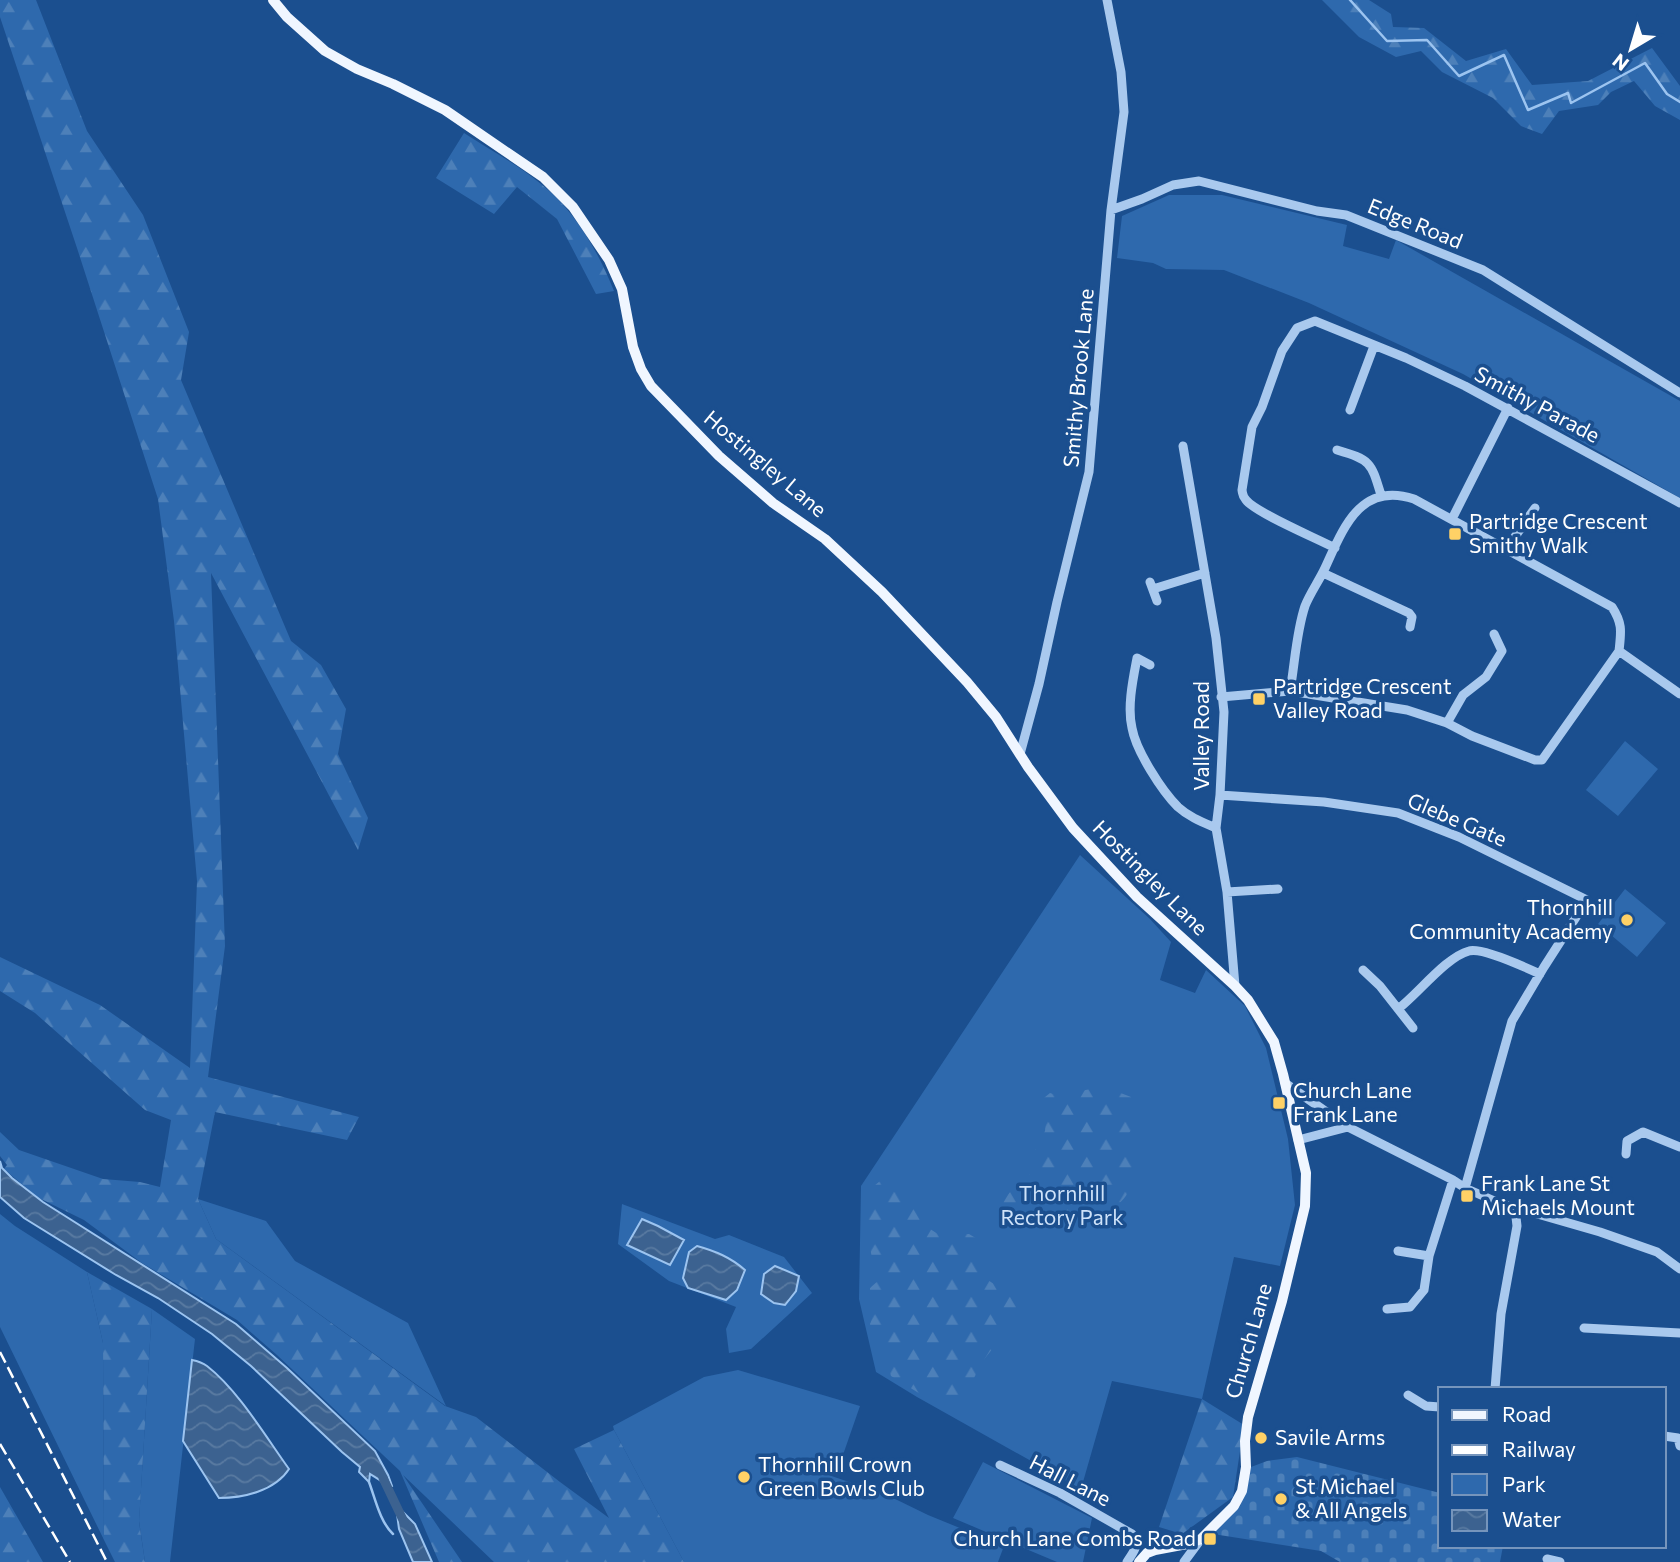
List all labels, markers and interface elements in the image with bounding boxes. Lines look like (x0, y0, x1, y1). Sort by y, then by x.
north arrow (1596, 14, 1666, 84)
text: N (1608, 49, 1633, 76)
street label: Edge Road (1365, 192, 1467, 253)
street label: Smithy Brook Lane (1057, 287, 1098, 468)
street label: Smithy Parade (1471, 360, 1604, 447)
street label: Hostingley Lane (700, 404, 832, 521)
place label: Partridge Crescent Smithy Walk (1469, 508, 1648, 557)
marker: Partridge Crescent Smithy Walk (1447, 526, 1463, 542)
place label: Partridge Crescent Valley Road (1273, 673, 1452, 722)
street label: Valley Road (1188, 681, 1213, 791)
marker: Partridge Crescent Valley Road (1251, 691, 1267, 707)
street label: Glebe Gate (1404, 787, 1511, 851)
street label: Hostingley Lane (1088, 814, 1214, 940)
place label: Thornhill Community Academy (1409, 894, 1613, 943)
marker: Thornhill Community Academy (1619, 912, 1635, 928)
place label: Church Lane Frank Lane (1293, 1077, 1412, 1126)
marker: Church Lane Frank Lane (1271, 1095, 1287, 1111)
place label: Frank Lane St Michaels Mount (1481, 1170, 1635, 1219)
park label: Thornhill Rectory Park (1000, 1180, 1124, 1229)
marker: Frank Lane St Michaels Mount (1459, 1188, 1475, 1204)
street label: Church Lane (1219, 1280, 1276, 1401)
legend (1438, 1387, 1666, 1548)
text: Road (1502, 1401, 1551, 1426)
place label: Savile Arms (1275, 1424, 1385, 1449)
marker: Savile Arms (1253, 1430, 1269, 1446)
text: Railway (1502, 1436, 1576, 1461)
street label: Hall Lane (1026, 1449, 1115, 1511)
place label: Thornhill Crown Green Bowls Club (758, 1451, 925, 1500)
marker: Thornhill Crown Green Bowls Club (736, 1469, 752, 1485)
text: Park (1502, 1471, 1546, 1496)
place label: St Michael & All Angels (1295, 1473, 1407, 1522)
marker: St Michael & All Angels (1273, 1491, 1289, 1507)
text: Water (1502, 1506, 1561, 1531)
place label: Church Lane Combs Road (953, 1525, 1196, 1550)
marker: Church Lane Combs Road (1202, 1531, 1218, 1547)

